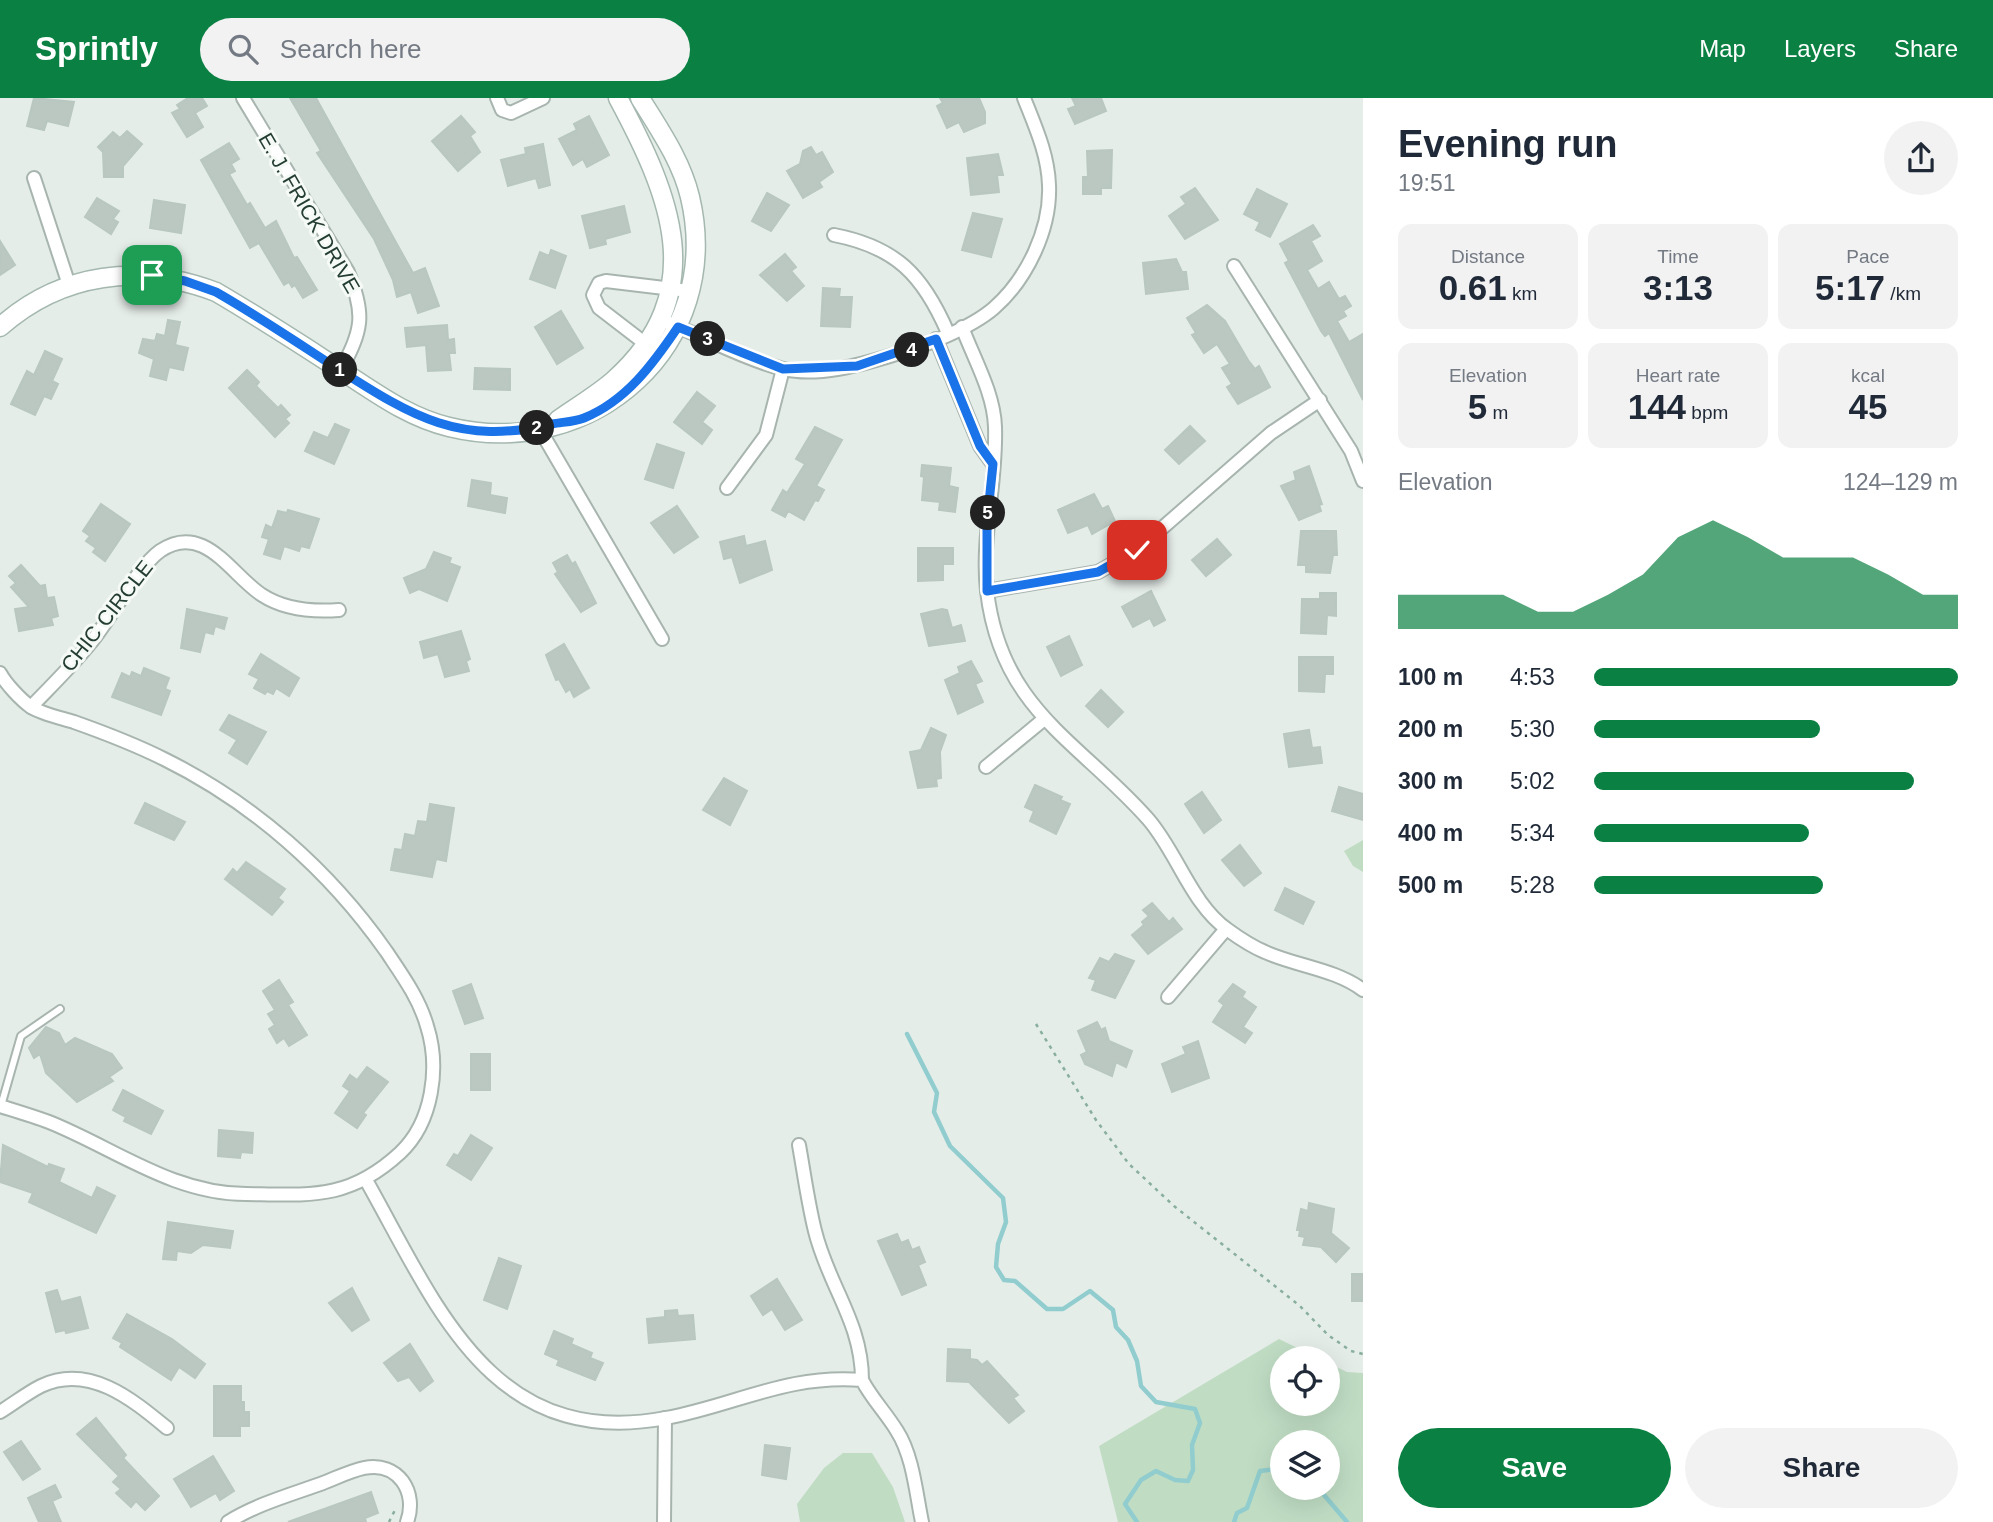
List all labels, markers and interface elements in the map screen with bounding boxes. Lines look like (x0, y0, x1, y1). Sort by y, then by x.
search box (200, 18, 690, 81)
text: Sprintly (35, 30, 158, 67)
icon: search (224, 30, 262, 68)
text: Search here (280, 34, 422, 64)
text: Map (1699, 35, 1746, 62)
text: Layers (1784, 35, 1856, 62)
text: Share (1894, 35, 1958, 62)
button: share (1884, 121, 1958, 195)
text: Evening run (1398, 123, 1618, 165)
street label: E. J. FRICK DRIVE (254, 129, 365, 297)
text: 19:51 (1398, 170, 1456, 196)
pin (122, 245, 182, 305)
text: Distance (1451, 246, 1525, 267)
text: Time (1657, 246, 1699, 267)
text: Pace (1846, 246, 1890, 267)
icon: arrive (133, 256, 171, 294)
text: 0.61 (1439, 268, 1507, 307)
text: 3:13 (1643, 268, 1713, 307)
text: 5:17 (1815, 268, 1885, 307)
text: km (1507, 283, 1537, 304)
text: /km (1885, 283, 1921, 304)
pin: 3 (690, 322, 726, 356)
text: 3 (702, 328, 713, 349)
pin: 4 (894, 332, 930, 368)
text: 4 (906, 339, 917, 360)
pin: 1 (322, 352, 358, 388)
text: 1 (334, 359, 345, 380)
text: Elevation (1449, 365, 1527, 386)
text: Heart rate (1636, 365, 1720, 386)
text: kcal (1851, 365, 1885, 386)
text: 5 (1468, 387, 1487, 426)
text: 144 (1628, 387, 1686, 426)
text: 45 (1849, 387, 1887, 426)
text: m (1487, 402, 1508, 423)
text: bpm (1686, 402, 1728, 423)
pin: 2 (520, 410, 554, 446)
text: 2 (531, 417, 542, 438)
text: Elevation (1398, 469, 1493, 495)
text: 124–129 m (1843, 469, 1958, 495)
pin: 5 (970, 496, 1006, 530)
text: 5 (982, 502, 993, 523)
pin (1107, 520, 1167, 580)
icon: check (1118, 531, 1156, 569)
street label: CHIC CIRCLE (56, 556, 157, 676)
text: 100 m (1398, 664, 1463, 690)
text: 4:53 (1510, 664, 1555, 690)
text: 200 m (1398, 716, 1463, 742)
text: 5:30 (1510, 716, 1555, 742)
text: 300 m (1398, 768, 1463, 794)
text: 5:02 (1510, 768, 1555, 794)
text: 400 m (1398, 820, 1463, 846)
text: 5:34 (1510, 820, 1555, 846)
text: 500 m (1398, 872, 1463, 898)
text: 5:28 (1510, 872, 1555, 898)
map controls (1270, 1346, 1340, 1500)
button: locate (1270, 1346, 1340, 1416)
button: Save (1398, 1428, 1671, 1508)
button: Share (1685, 1428, 1958, 1508)
button: layers (1270, 1430, 1340, 1500)

